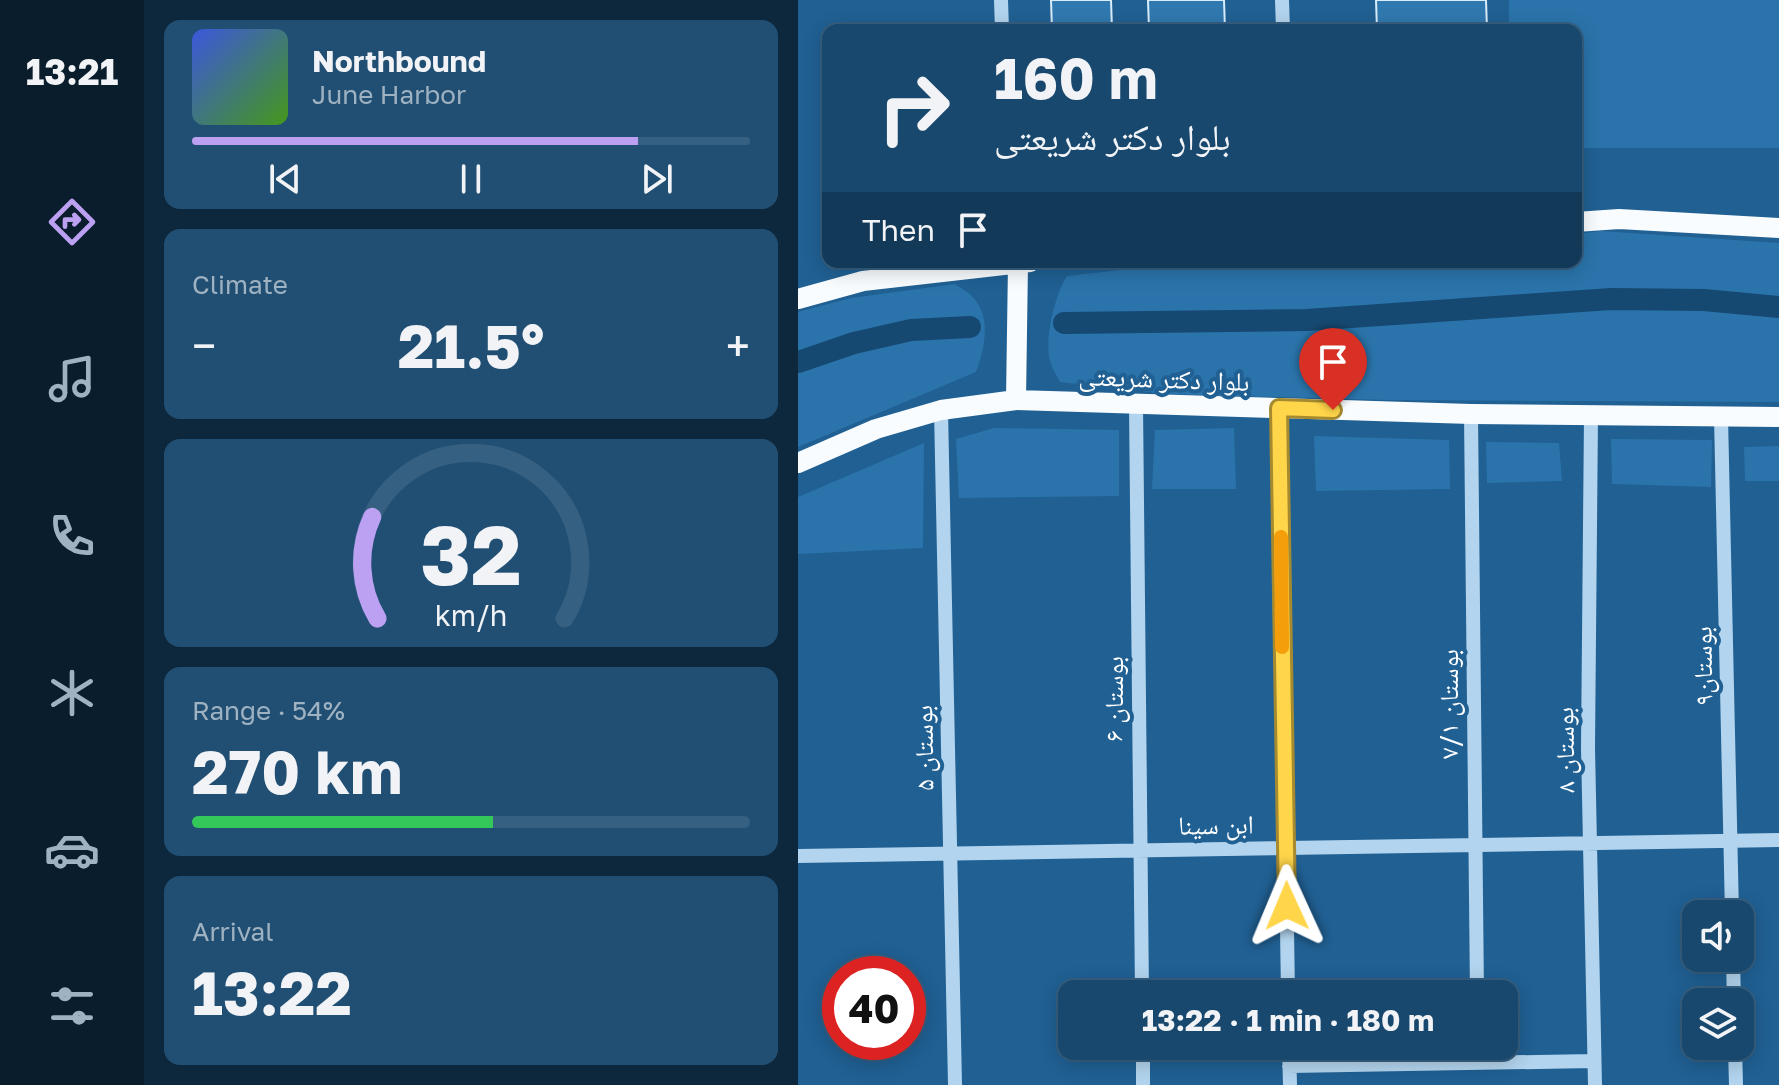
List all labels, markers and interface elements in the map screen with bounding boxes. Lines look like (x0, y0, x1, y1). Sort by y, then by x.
text: Northbound (312, 43, 486, 79)
text: 160 m (994, 44, 1158, 111)
text: 13:21 (26, 50, 118, 93)
icon: right (862, 56, 966, 160)
text: June Harbor (312, 79, 466, 110)
text: بلوار دکتر شریعتی (994, 115, 1231, 158)
icon: previous (263, 157, 307, 201)
icon: pause (449, 157, 493, 201)
icon: next (635, 157, 679, 201)
icon: directions (44, 194, 100, 250)
icon: arrive (951, 208, 995, 252)
text: Then (862, 212, 935, 248)
text: Climate (192, 269, 288, 300)
text: 21.5° (398, 309, 544, 381)
text: − (192, 319, 216, 372)
text: + (726, 319, 750, 372)
pin (1299, 328, 1367, 410)
icon: arrive (1311, 340, 1355, 384)
icon: music (44, 351, 100, 407)
street label: بلوار دکتر شریعتی (1078, 360, 1250, 398)
text: 32 (420, 502, 522, 602)
icon: phone (44, 508, 100, 564)
text: km/h (435, 598, 507, 632)
street label: بوستان۹ (1686, 626, 1720, 706)
street label: بوستان ۷/۱ (1433, 649, 1465, 759)
street label: بوستان ۶ (1098, 656, 1130, 742)
icon: climate (44, 665, 100, 721)
text: Range · 54% (192, 695, 345, 726)
street label: بوستان ۵ (907, 705, 941, 791)
street label: بوستان ۸ (1548, 707, 1582, 793)
text: 270 km (192, 735, 403, 807)
street label: ابن سینا (1178, 808, 1254, 842)
icon: car (44, 822, 100, 878)
position arrow (1245, 864, 1329, 948)
map controls (1682, 900, 1754, 1060)
button: sound (1682, 900, 1754, 972)
text: Arrival (192, 916, 273, 947)
text: 13:22 (192, 956, 352, 1028)
speed limit sign: 40 (822, 956, 926, 1060)
icon: filters (44, 978, 100, 1034)
button: layers (1682, 988, 1754, 1060)
text: 13:22 · 1 min · 180 m (1142, 1002, 1434, 1038)

